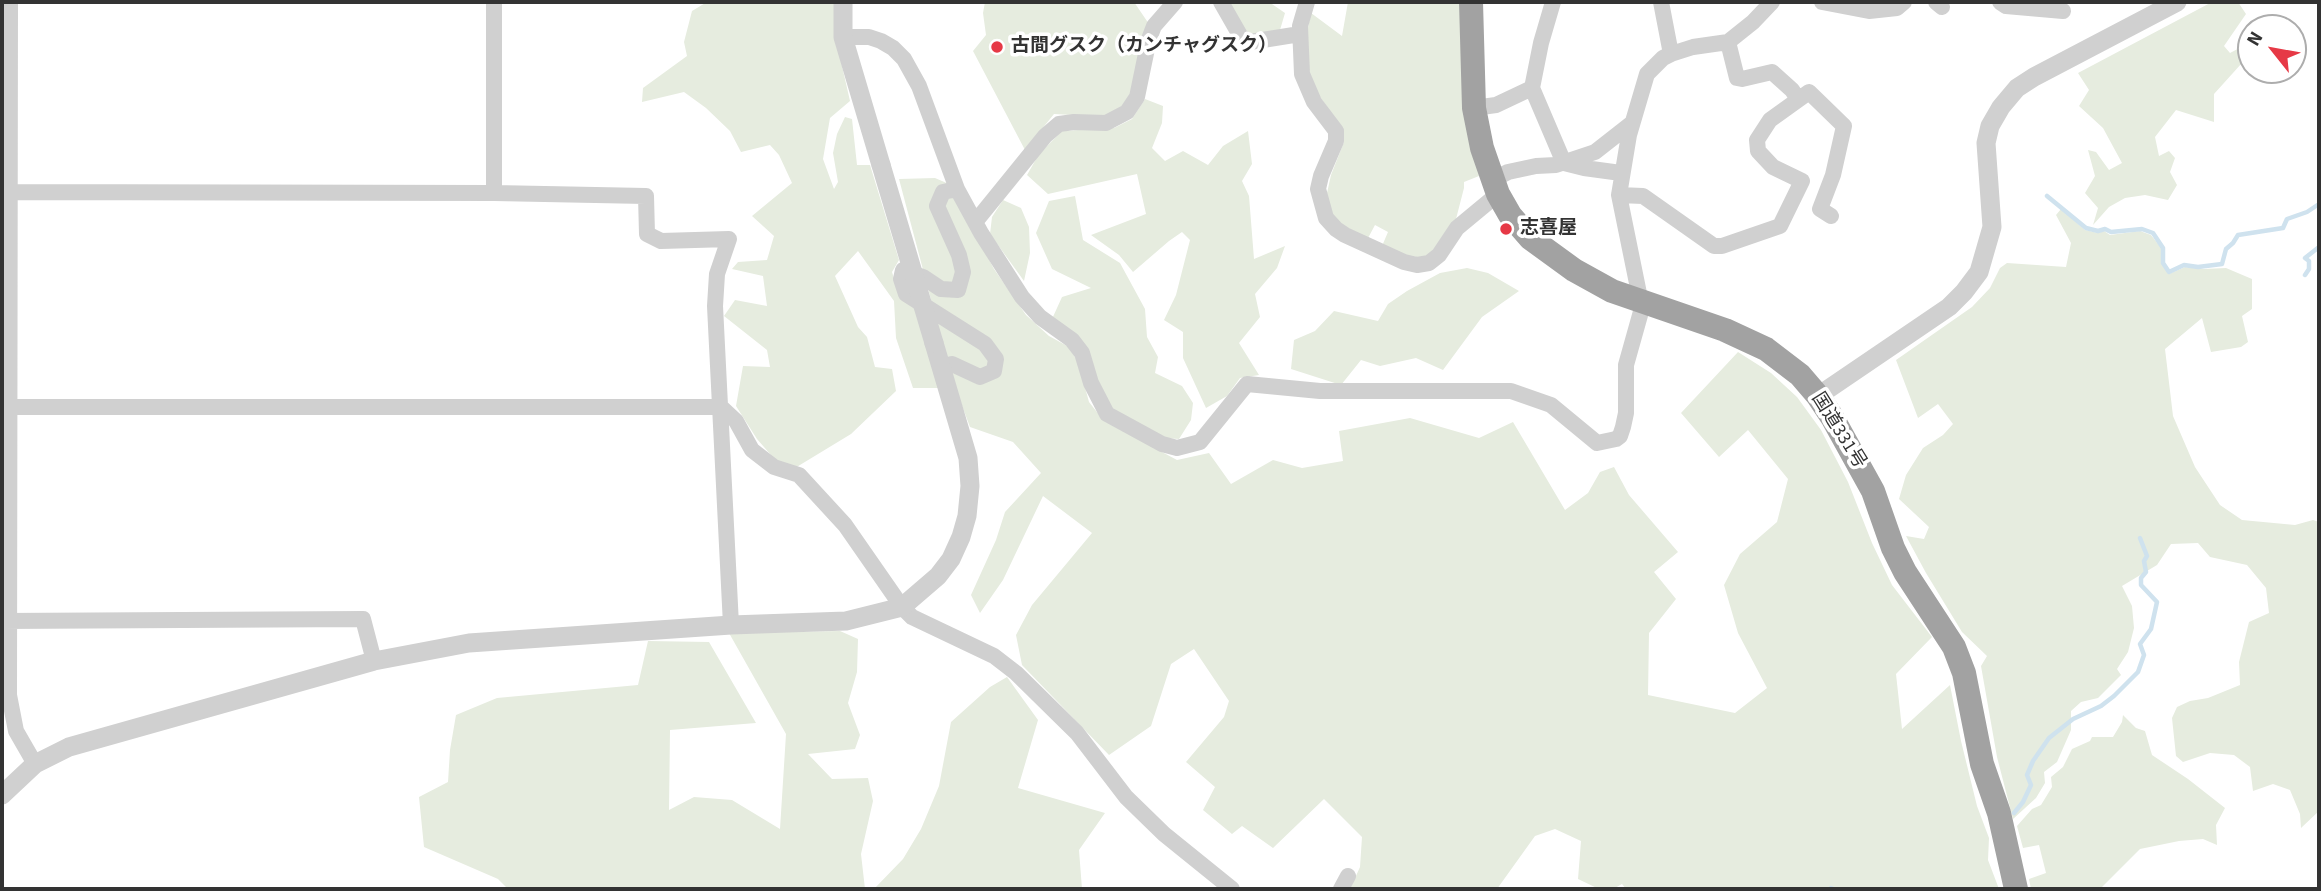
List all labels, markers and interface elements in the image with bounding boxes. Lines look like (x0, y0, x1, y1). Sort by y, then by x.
north arrow (2237, 14, 2307, 84)
text: N (2240, 27, 2270, 51)
place label: 古間グスク（カンチャグスク） (1011, 36, 1277, 58)
marker: 古間グスク（カンチャグスク） (989, 39, 1005, 55)
place label: 志喜屋 (1520, 218, 1577, 240)
marker: 志喜屋 (1498, 221, 1514, 237)
street label: 国道331号 (1806, 389, 1870, 473)

